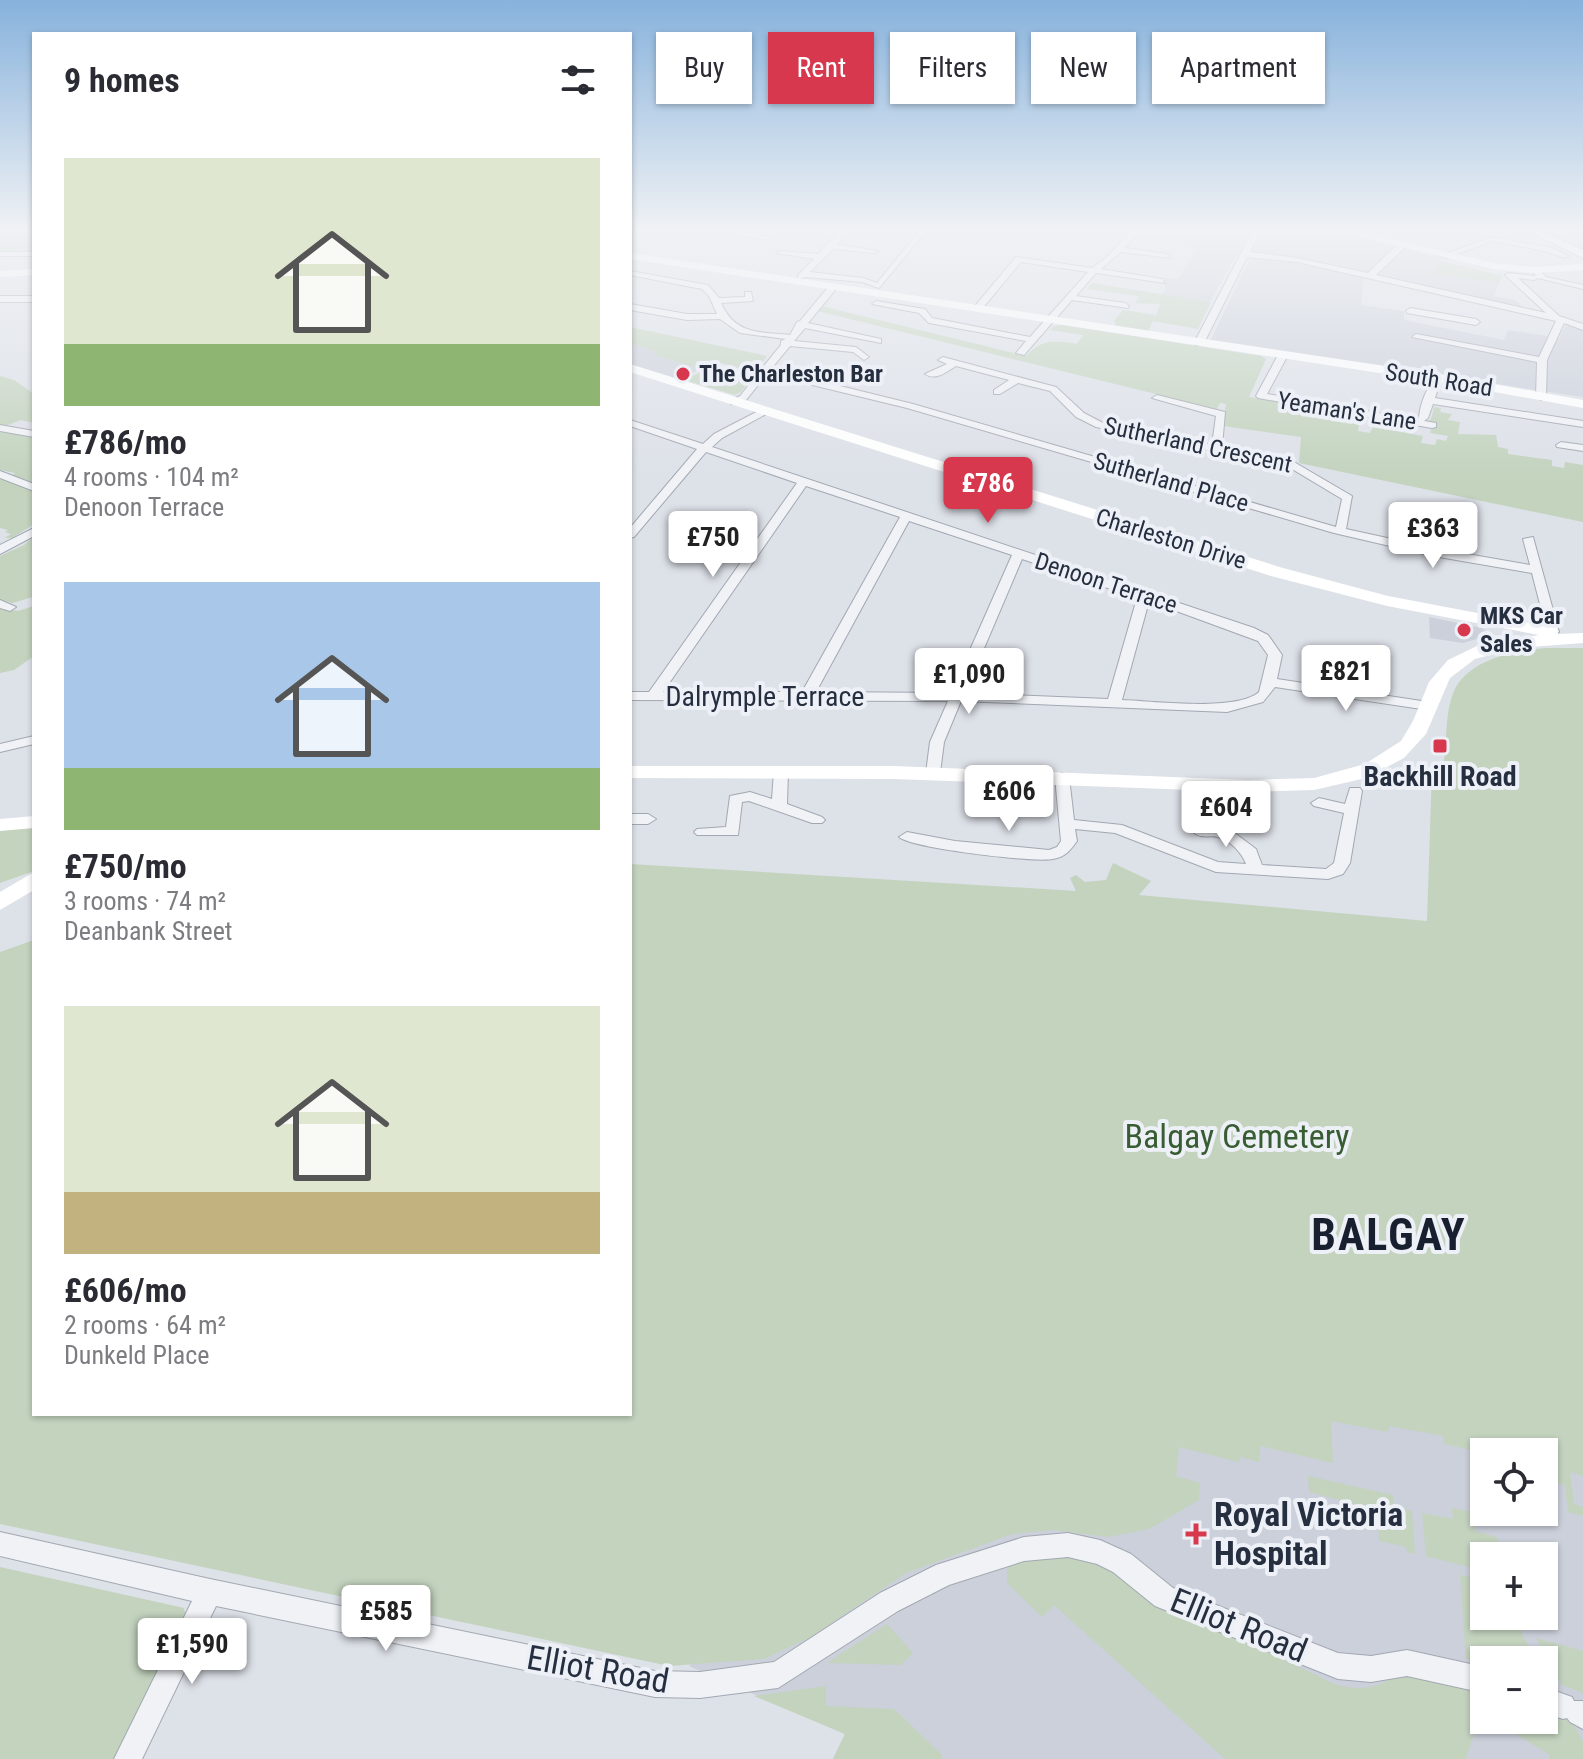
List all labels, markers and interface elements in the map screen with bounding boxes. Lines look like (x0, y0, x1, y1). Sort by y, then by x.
chip: Buy (656, 32, 752, 104)
chip: Rent (768, 32, 874, 104)
chip: Filters (890, 32, 1015, 104)
chip: New (1031, 32, 1136, 104)
chip: Apartment (1152, 32, 1325, 104)
icon: filters (556, 58, 600, 102)
text: 9 homes (64, 60, 180, 100)
icon: home (260, 210, 404, 354)
street label: South Road (1383, 358, 1495, 402)
place label: The Charleston Bar (699, 360, 883, 388)
marker: The Charleston Bar (674, 365, 692, 383)
street label: Yeaman's Lane (1276, 386, 1418, 436)
street label: Sutherland Crescent (1102, 411, 1294, 479)
text: £786/mo (64, 422, 187, 462)
street label: Sutherland Place (1090, 446, 1252, 518)
pin: £786 (941, 457, 1035, 525)
text: 4 rooms · 104 m² (64, 462, 239, 492)
text: £786 (961, 468, 1015, 498)
text: Denoon Terrace (64, 492, 224, 522)
pin: £363 (1386, 502, 1480, 570)
street label: Charleston Drive (1092, 503, 1250, 575)
pin: £750 (666, 511, 760, 579)
text: £363 (1406, 513, 1460, 543)
text: £750 (686, 522, 740, 552)
street label: Denoon Terrace (1031, 547, 1181, 619)
place label: MKS Car Sales (1480, 602, 1563, 658)
marker: MKS Car Sales (1455, 621, 1473, 639)
icon: home (260, 634, 404, 778)
pin: £821 (1299, 645, 1393, 713)
pin: £1,090 (904, 648, 1034, 716)
text: £821 (1319, 656, 1373, 686)
text: £1,090 (933, 659, 1005, 689)
street label: Dalrymple Terrace (666, 680, 864, 713)
marker: Backhill Road (1431, 737, 1449, 755)
place label: Backhill Road (1363, 760, 1517, 793)
pin: £606 (962, 765, 1056, 833)
text: £606 (982, 776, 1036, 806)
pin: £604 (1179, 781, 1273, 849)
text: £604 (1199, 792, 1253, 822)
text: £750/mo (64, 846, 187, 886)
text: 3 rooms · 74 m² (64, 886, 226, 916)
text: Deanbank Street (64, 916, 233, 946)
icon: home (260, 1058, 404, 1202)
park label: Balgay Cemetery (1125, 1116, 1349, 1156)
district label: BALGAY (1311, 1209, 1467, 1261)
text: £606/mo (64, 1270, 187, 1310)
text: 2 rooms · 64 m² (64, 1310, 226, 1340)
text: Dunkeld Place (64, 1340, 210, 1370)
map controls (1470, 1438, 1558, 1734)
button: locate (1470, 1438, 1558, 1526)
place label: Royal Victoria Hospital (1214, 1494, 1403, 1573)
marker: Royal Victoria Hospital (1185, 1523, 1207, 1545)
button: + (1470, 1542, 1558, 1630)
street label: Elliot Road (1165, 1580, 1313, 1670)
pin: £585 (339, 1585, 433, 1653)
text: £585 (359, 1596, 413, 1626)
pin: £1,590 (127, 1618, 257, 1686)
text: £1,590 (156, 1629, 228, 1659)
street label: Elliot Road (524, 1637, 672, 1701)
button: − (1470, 1646, 1558, 1734)

